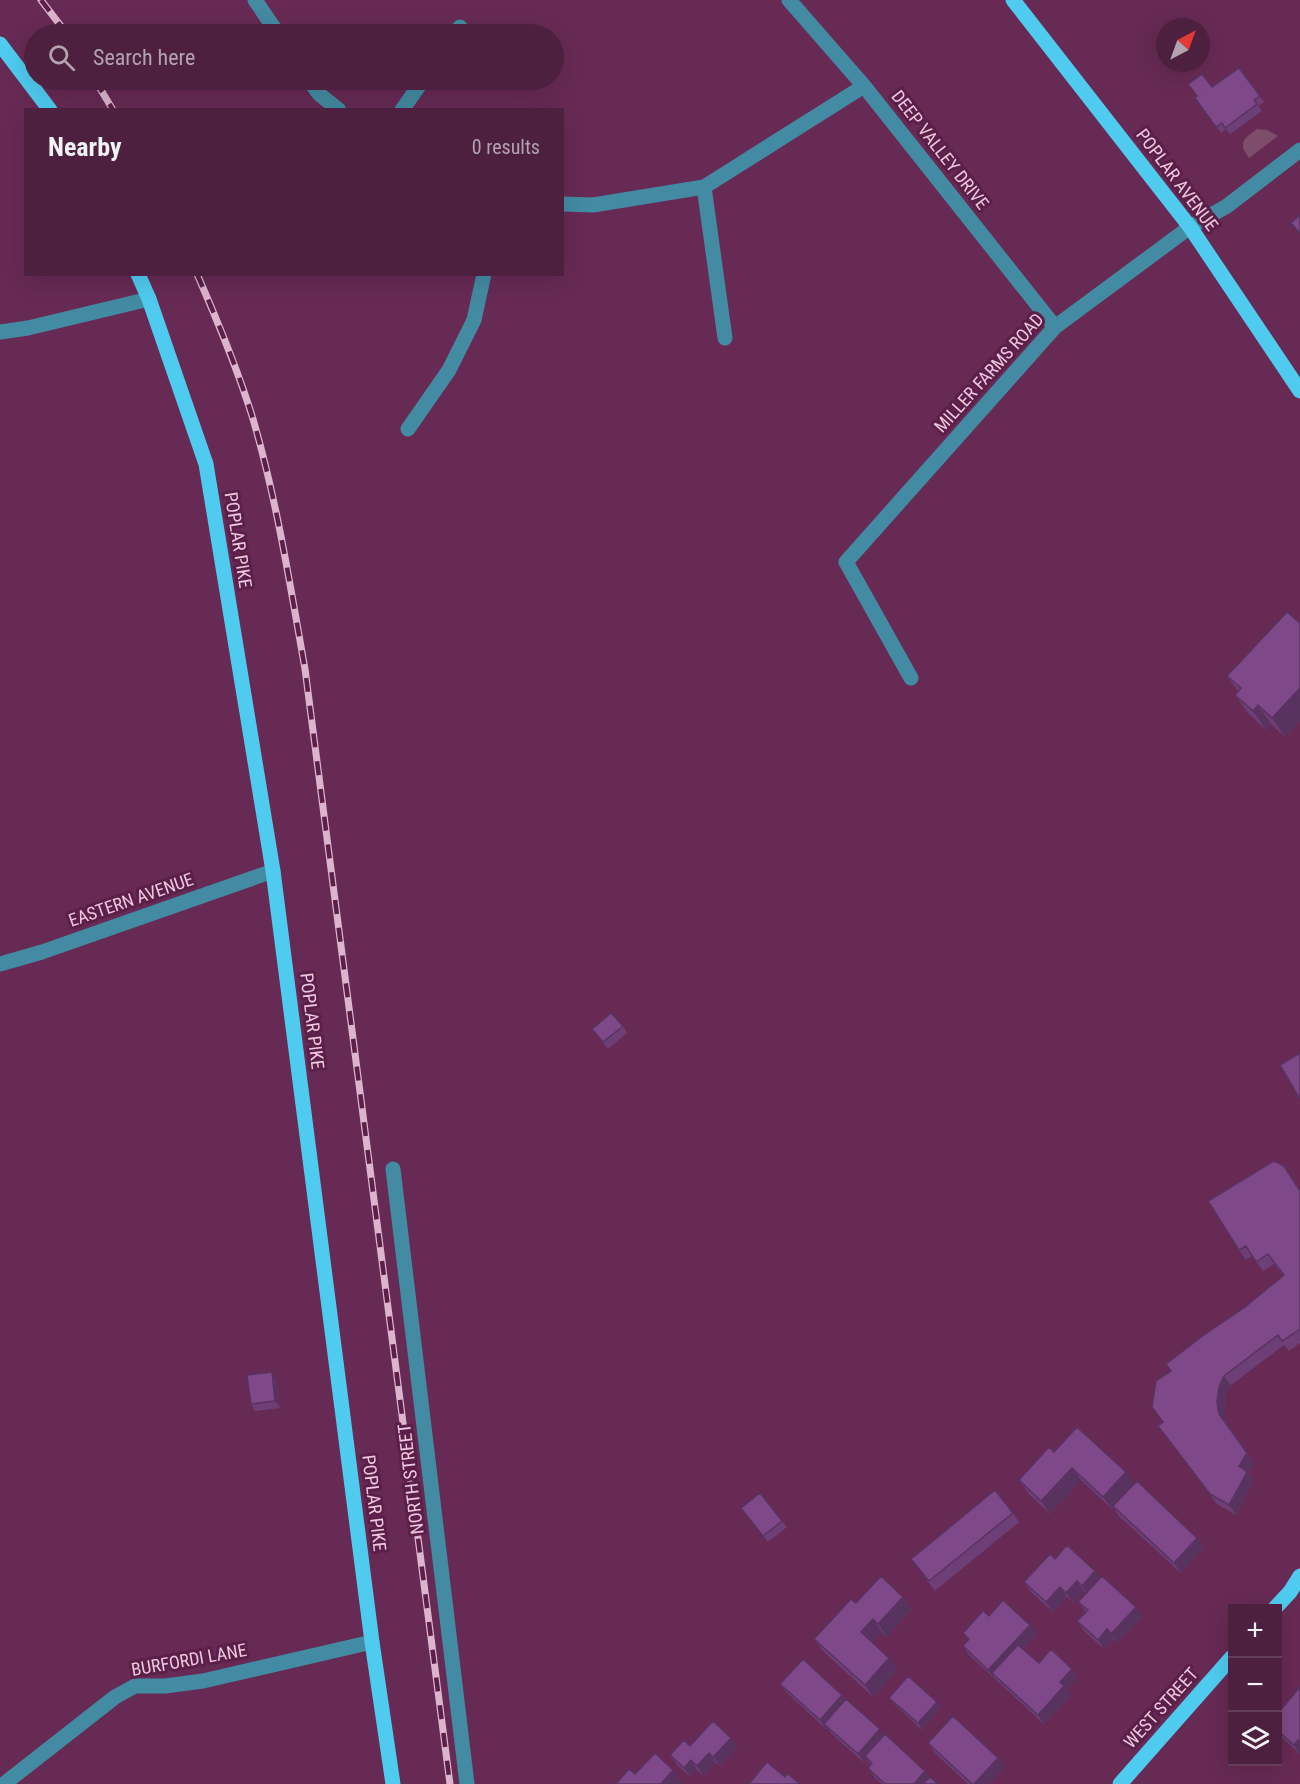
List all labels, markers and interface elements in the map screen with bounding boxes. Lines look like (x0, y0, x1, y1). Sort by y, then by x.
north arrow (1156, 18, 1210, 72)
search box (24, 24, 564, 90)
icon: search (45, 41, 78, 74)
text: Search here (93, 45, 195, 70)
street label: DEEP VALLEY DRIVE (887, 86, 993, 213)
street label: POPLAR AVENUE (1132, 124, 1223, 235)
text: Nearby (48, 132, 122, 162)
text: 0 results (472, 135, 540, 159)
street label: MILLER FARMS ROAD (930, 309, 1048, 436)
street label: POPLAR PIKE (221, 490, 256, 589)
street label: EASTERN AVENUE (66, 868, 196, 931)
street label: POPLAR PIKE (296, 972, 329, 1070)
street label: NORTH STREET (393, 1423, 428, 1536)
street label: POPLAR PIKE (358, 1454, 391, 1552)
map controls (1228, 1604, 1282, 1766)
button: + (1228, 1604, 1282, 1658)
street label: BURFORDI LANE (130, 1639, 248, 1680)
button: − (1228, 1658, 1282, 1712)
street label: WEST STREET (1119, 1663, 1202, 1752)
button: layers (1228, 1712, 1282, 1766)

